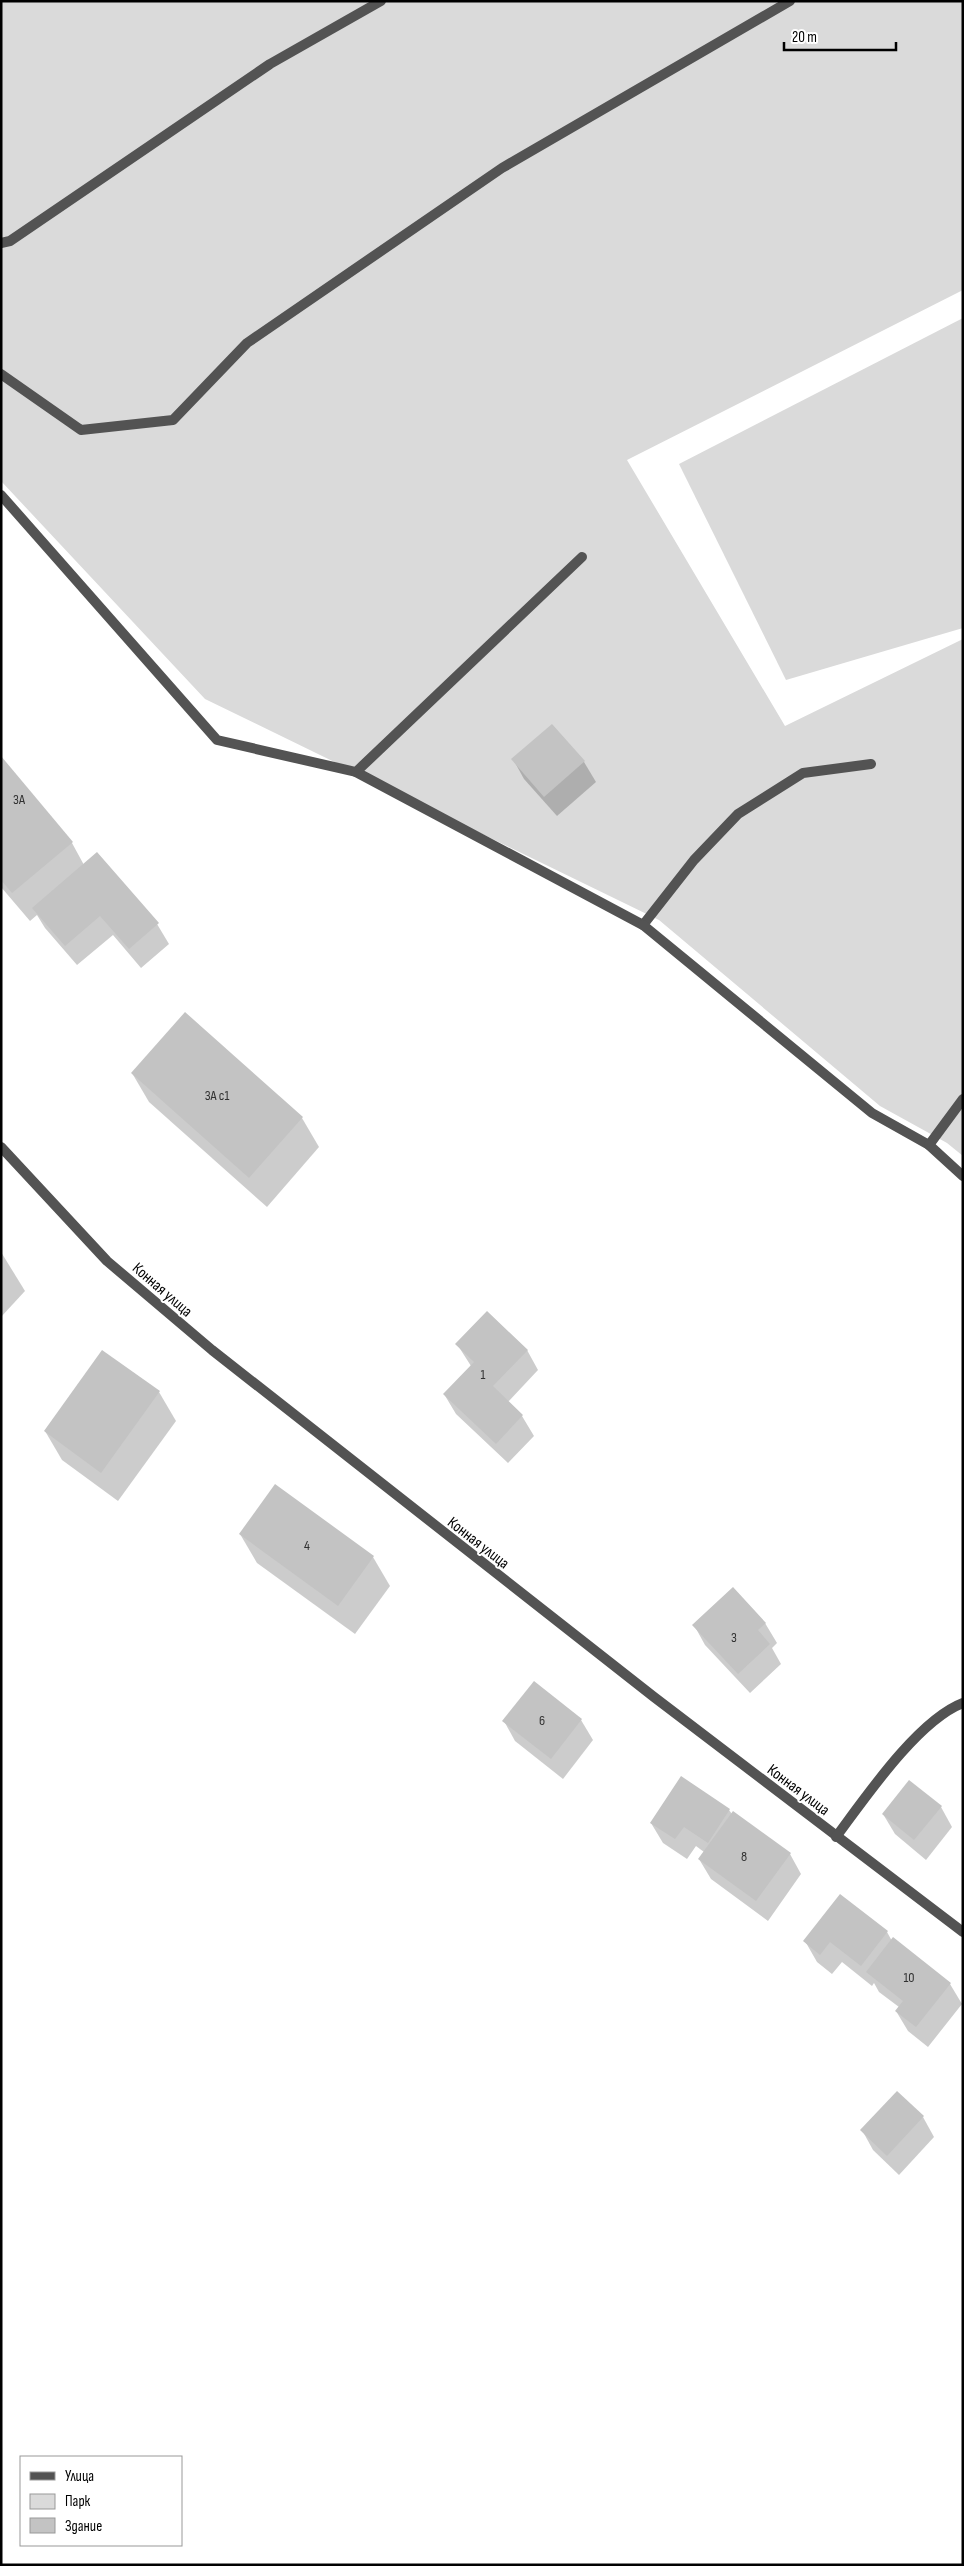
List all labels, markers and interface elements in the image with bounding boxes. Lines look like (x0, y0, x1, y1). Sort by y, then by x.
scale bar (784, 20, 896, 52)
text: 20 m (792, 28, 817, 47)
house number: 3А (13, 791, 26, 808)
house number: 3А с1 (205, 1087, 229, 1104)
street label: Конная улица (128, 1259, 196, 1321)
house number: 1 (481, 1366, 486, 1383)
street label: Конная улица (443, 1513, 513, 1573)
house number: 4 (304, 1537, 310, 1554)
house number: 3 (731, 1629, 737, 1646)
house number: 6 (539, 1712, 545, 1729)
street label: Конная улица (763, 1761, 833, 1820)
house number: 8 (741, 1848, 747, 1865)
house number: 10 (903, 1969, 915, 1986)
legend (20, 2456, 182, 2546)
text: Улица (65, 2467, 94, 2486)
text: Парк (65, 2492, 91, 2511)
text: Здание (65, 2517, 102, 2536)

